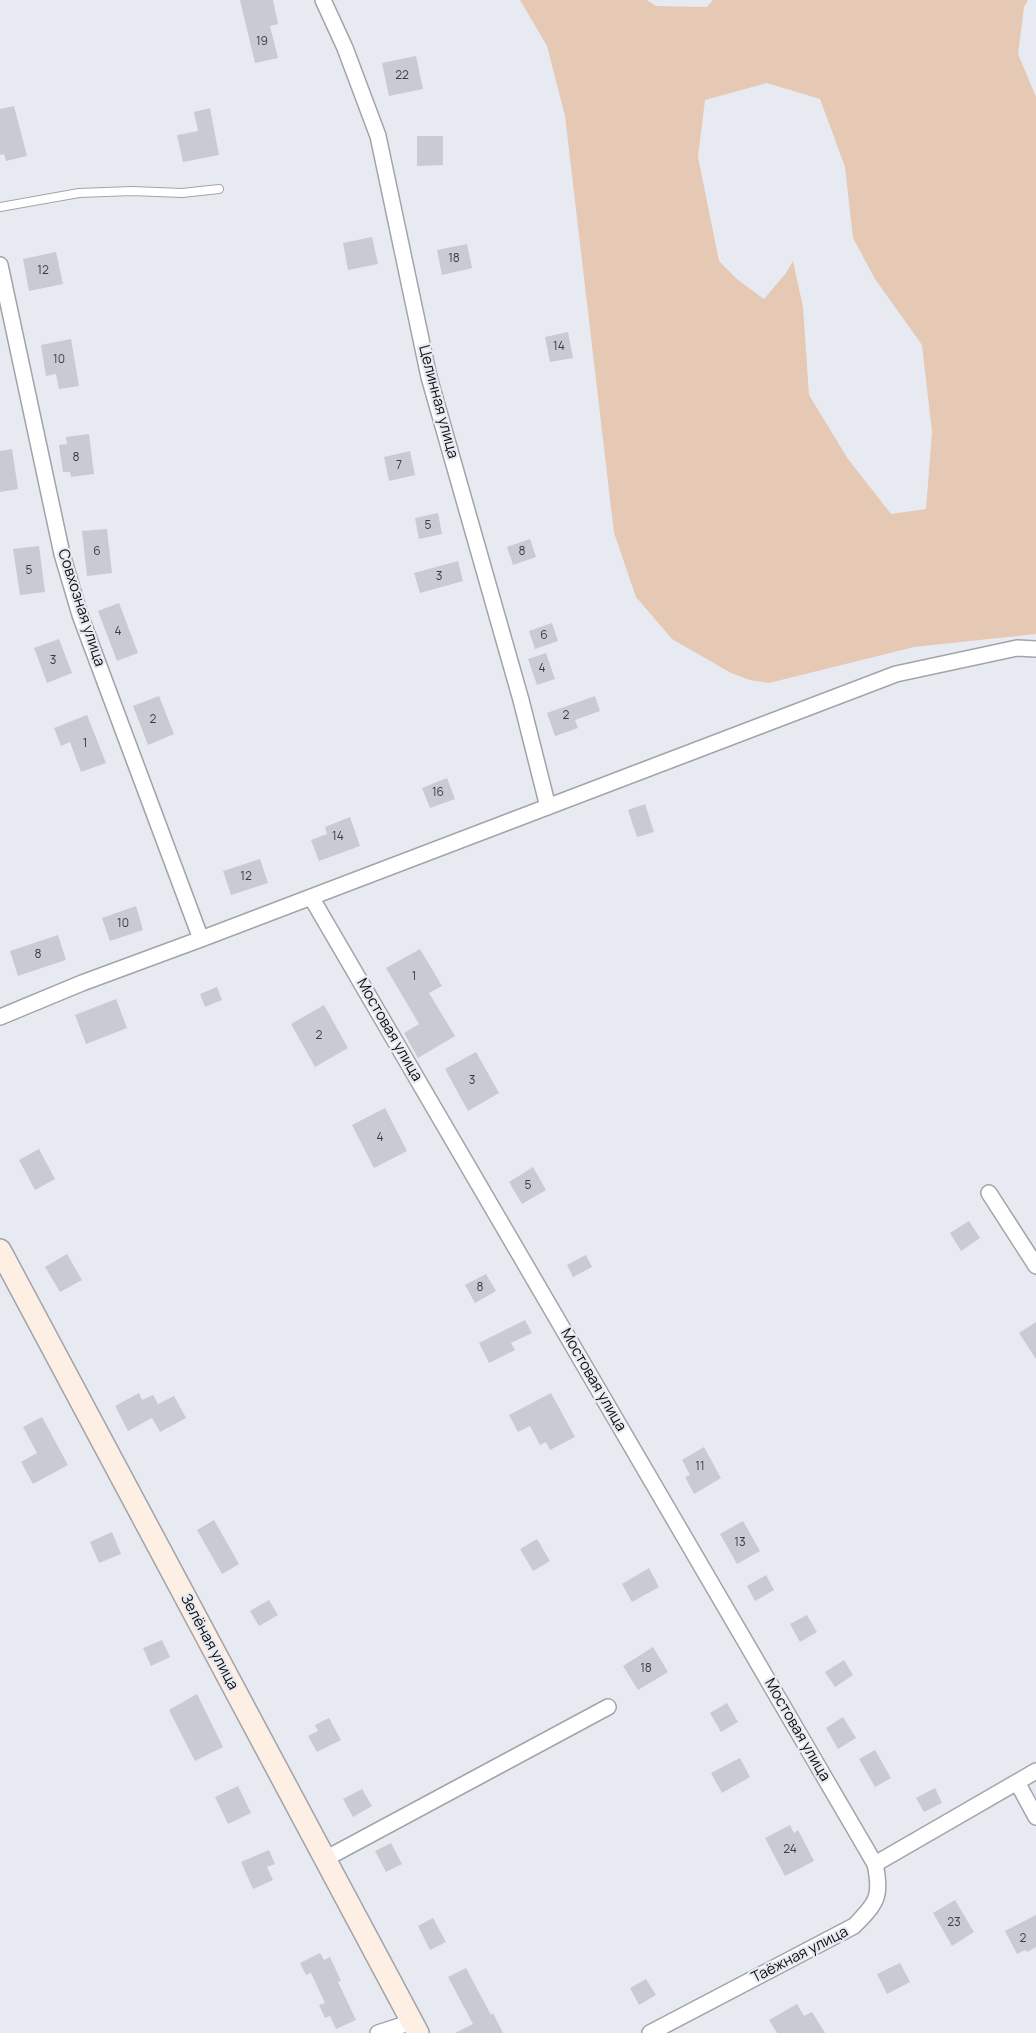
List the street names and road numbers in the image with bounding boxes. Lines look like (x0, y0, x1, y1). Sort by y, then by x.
street label: Целинная улица (414, 343, 462, 461)
street label: Совхозная улица (54, 547, 108, 669)
street label: Мостовая улица (352, 975, 426, 1085)
street label: Мостовая улица (556, 1325, 630, 1435)
street label: Зелёная улица (176, 1591, 242, 1693)
street label: Мостовая улица (760, 1675, 834, 1785)
street label: Таёжная улица (749, 1923, 851, 1987)

